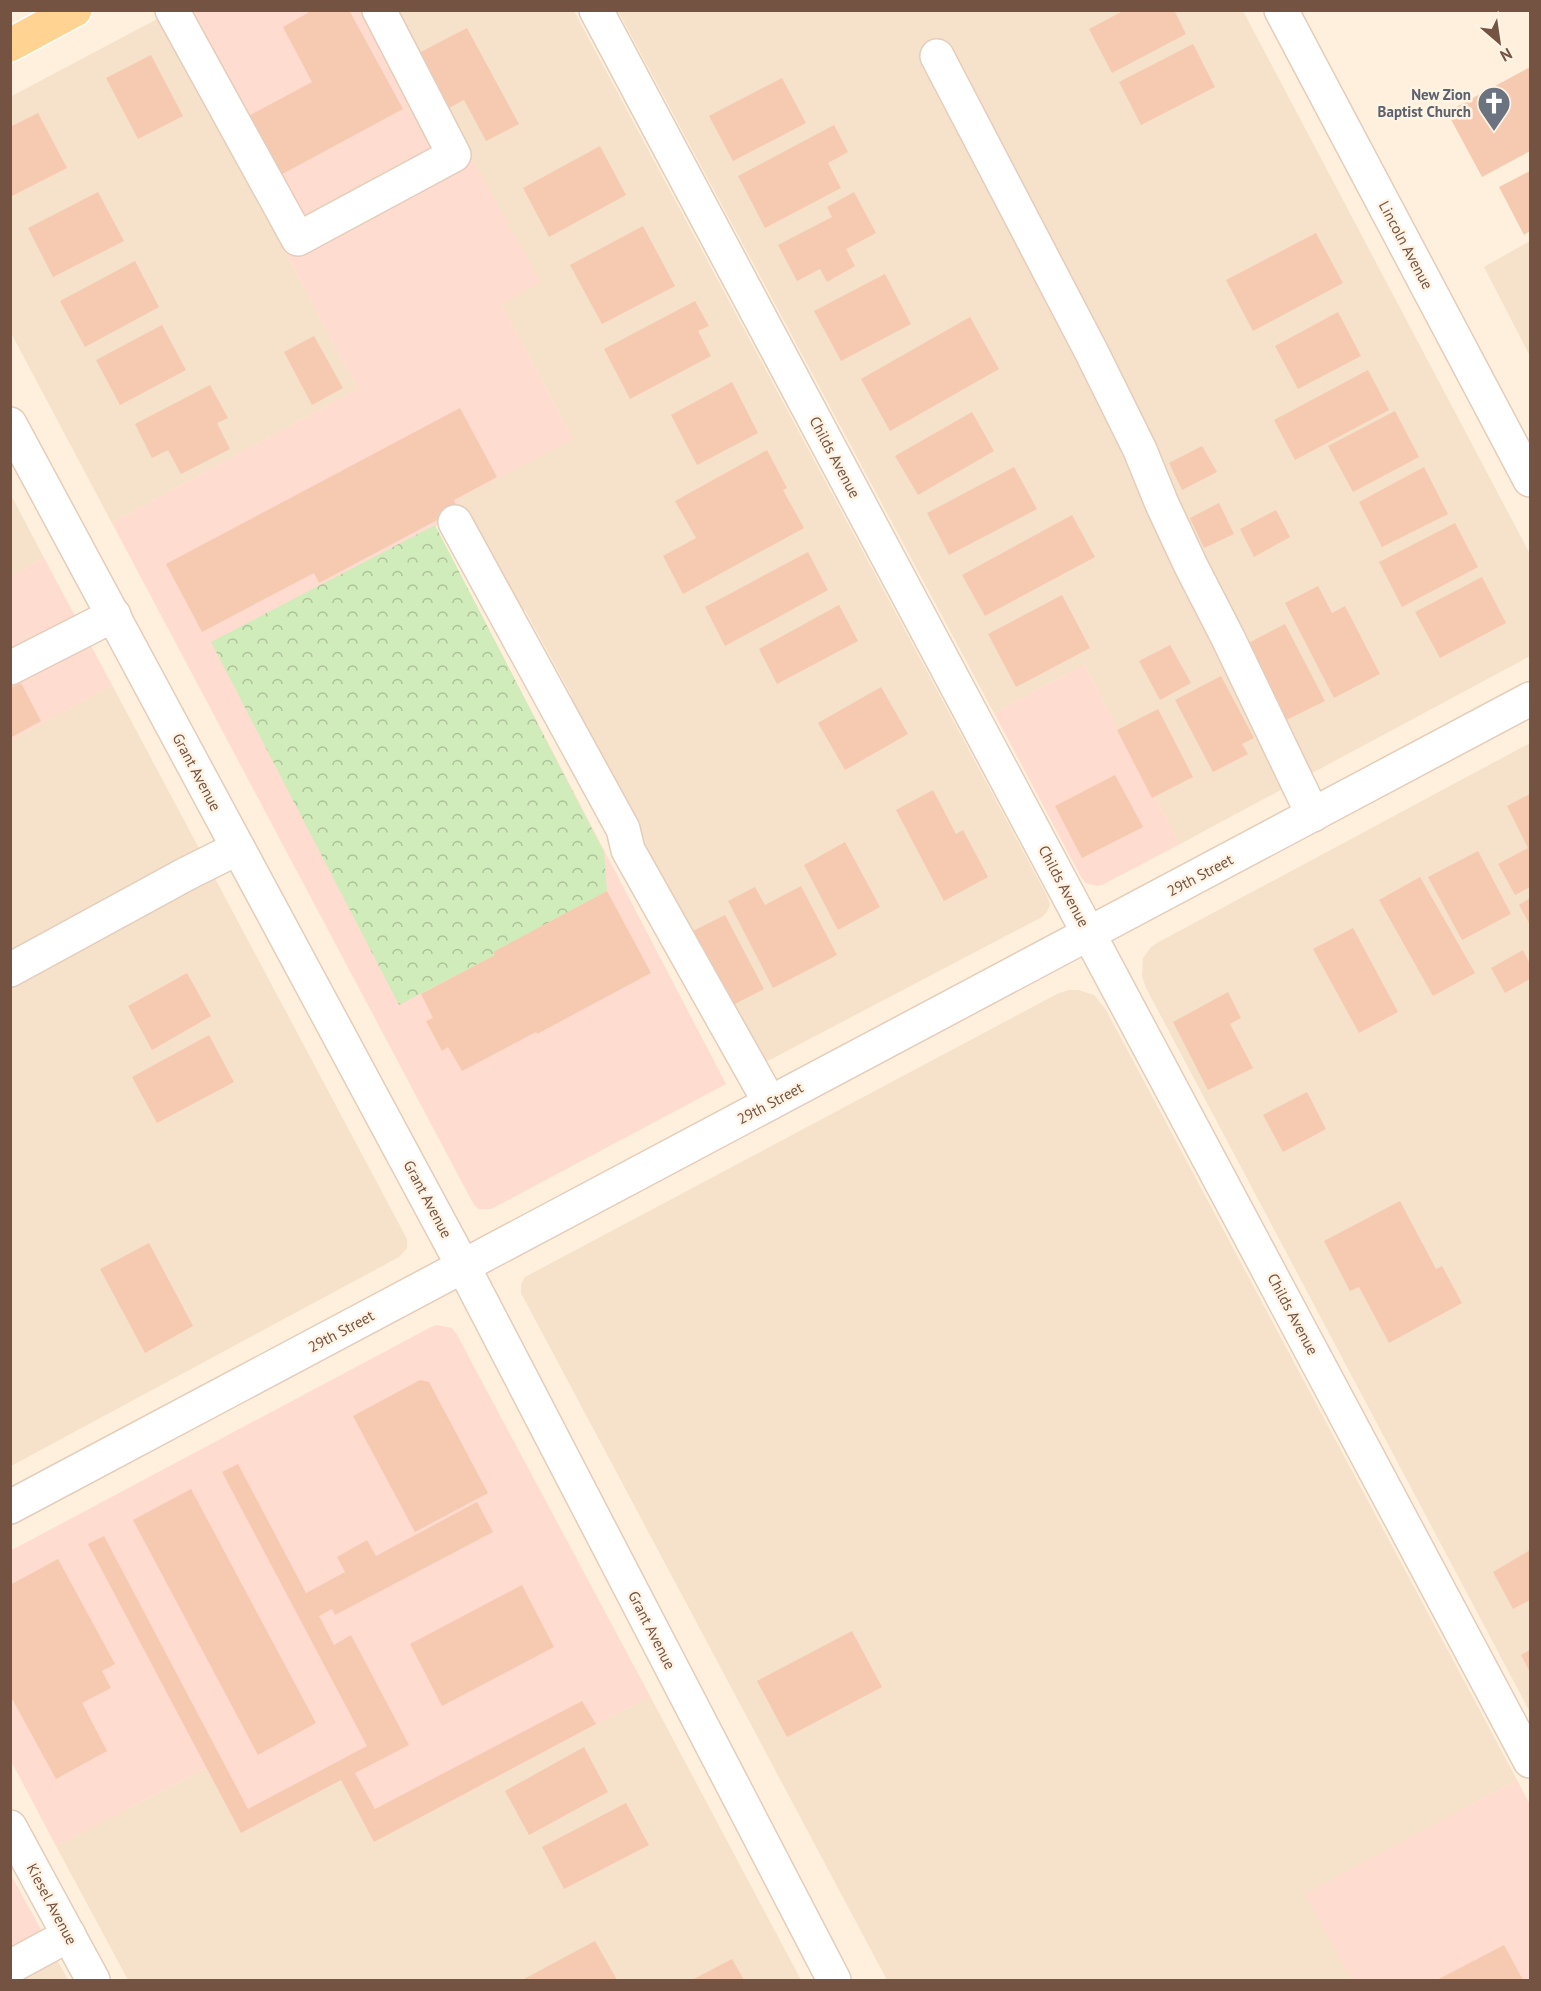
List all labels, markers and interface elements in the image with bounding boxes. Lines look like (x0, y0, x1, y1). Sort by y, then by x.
north arrow (1469, 12, 1529, 72)
text: N (1497, 44, 1516, 66)
place label: New Zion Baptist Church (1378, 85, 1471, 121)
church icon: New Zion Baptist Church (1476, 85, 1512, 132)
street label: Lincoln Avenue (1375, 198, 1437, 292)
street label: Childs Avenue (806, 413, 864, 501)
street label: Grant Avenue (169, 730, 225, 814)
street label: Childs Avenue (1035, 842, 1093, 930)
street label: 29th Street (1164, 850, 1236, 900)
street label: 29th Street (734, 1078, 806, 1128)
street label: Grant Avenue (400, 1157, 456, 1241)
street label: Childs Avenue (1264, 1270, 1322, 1358)
street label: 29th Street (305, 1306, 377, 1356)
street label: Grant Avenue (624, 1588, 680, 1672)
street label: Kiesel Avenue (23, 1860, 81, 1948)

